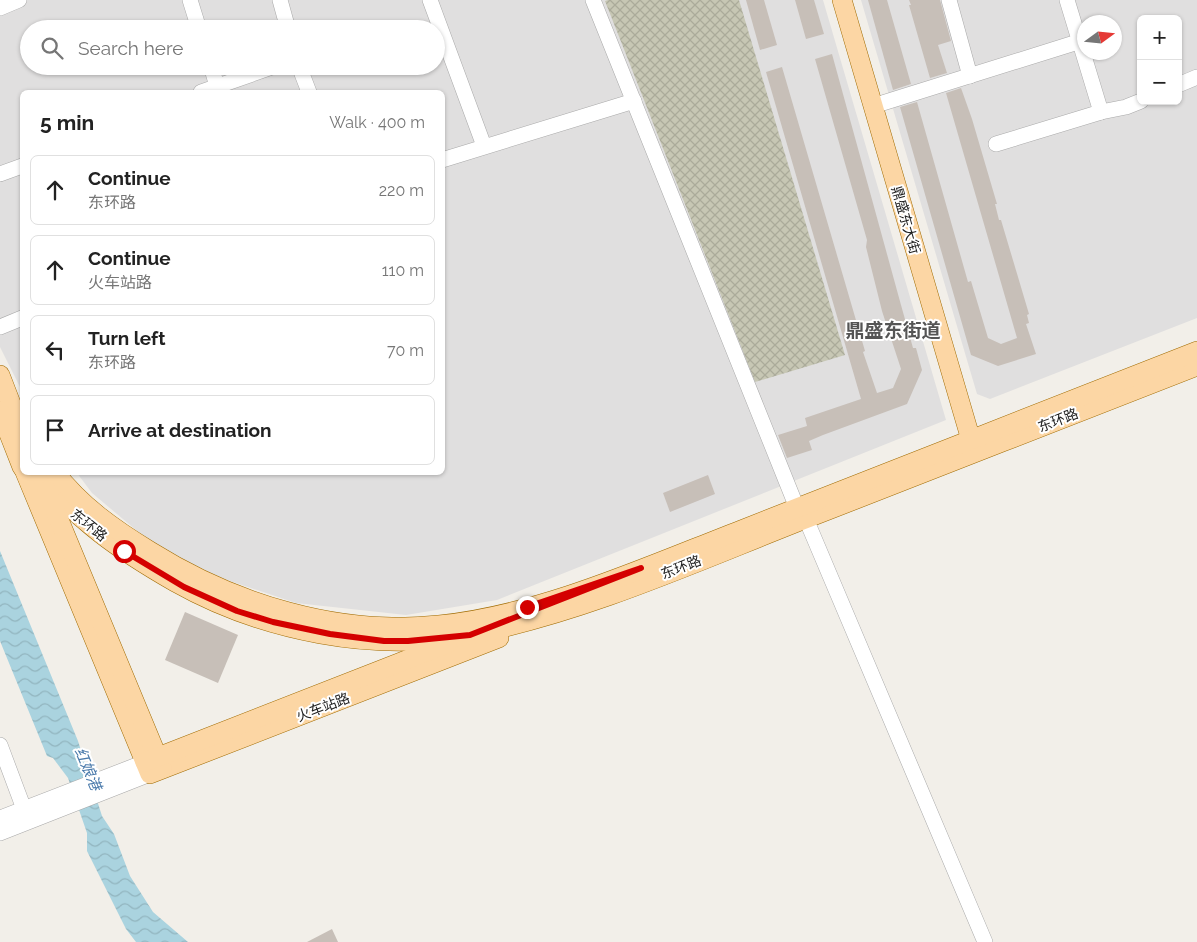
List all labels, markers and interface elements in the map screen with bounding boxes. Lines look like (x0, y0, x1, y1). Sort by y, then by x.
north arrow (1077, 15, 1122, 60)
map controls (1137, 15, 1182, 105)
button: + (1137, 15, 1182, 60)
search box (20, 20, 445, 75)
icon: search (38, 34, 66, 62)
text: Search here (78, 37, 184, 59)
button: − (1137, 60, 1182, 105)
text: 5 min (40, 110, 94, 135)
text: Walk · 400 m (329, 113, 425, 132)
text: Continue (88, 167, 171, 189)
icon: ahead (41, 176, 69, 204)
text: 220 m (379, 181, 424, 200)
street label: 鼎盛东大街 (889, 184, 923, 256)
text: 东环路 (88, 193, 136, 212)
text: Continue (88, 247, 171, 269)
icon: ahead (41, 256, 69, 284)
text: 110 m (382, 261, 424, 280)
text: 火车站路 (88, 273, 152, 292)
district label: 鼎盛东街道 (845, 319, 941, 341)
text: Turn left (88, 327, 165, 349)
icon: left (41, 336, 69, 364)
text: 70 m (387, 341, 424, 360)
text: 东环路 (88, 353, 136, 372)
street label: 东环路 (1036, 405, 1080, 435)
icon: arrive (41, 416, 69, 444)
text: Arrive at destination (88, 419, 272, 441)
street label: 东环路 (68, 506, 110, 544)
route start (113, 540, 136, 563)
street label: 东环路 (659, 552, 703, 582)
route end (516, 596, 539, 619)
street label: 火车站路 (294, 689, 352, 725)
water label: 红娘港 (71, 745, 106, 795)

